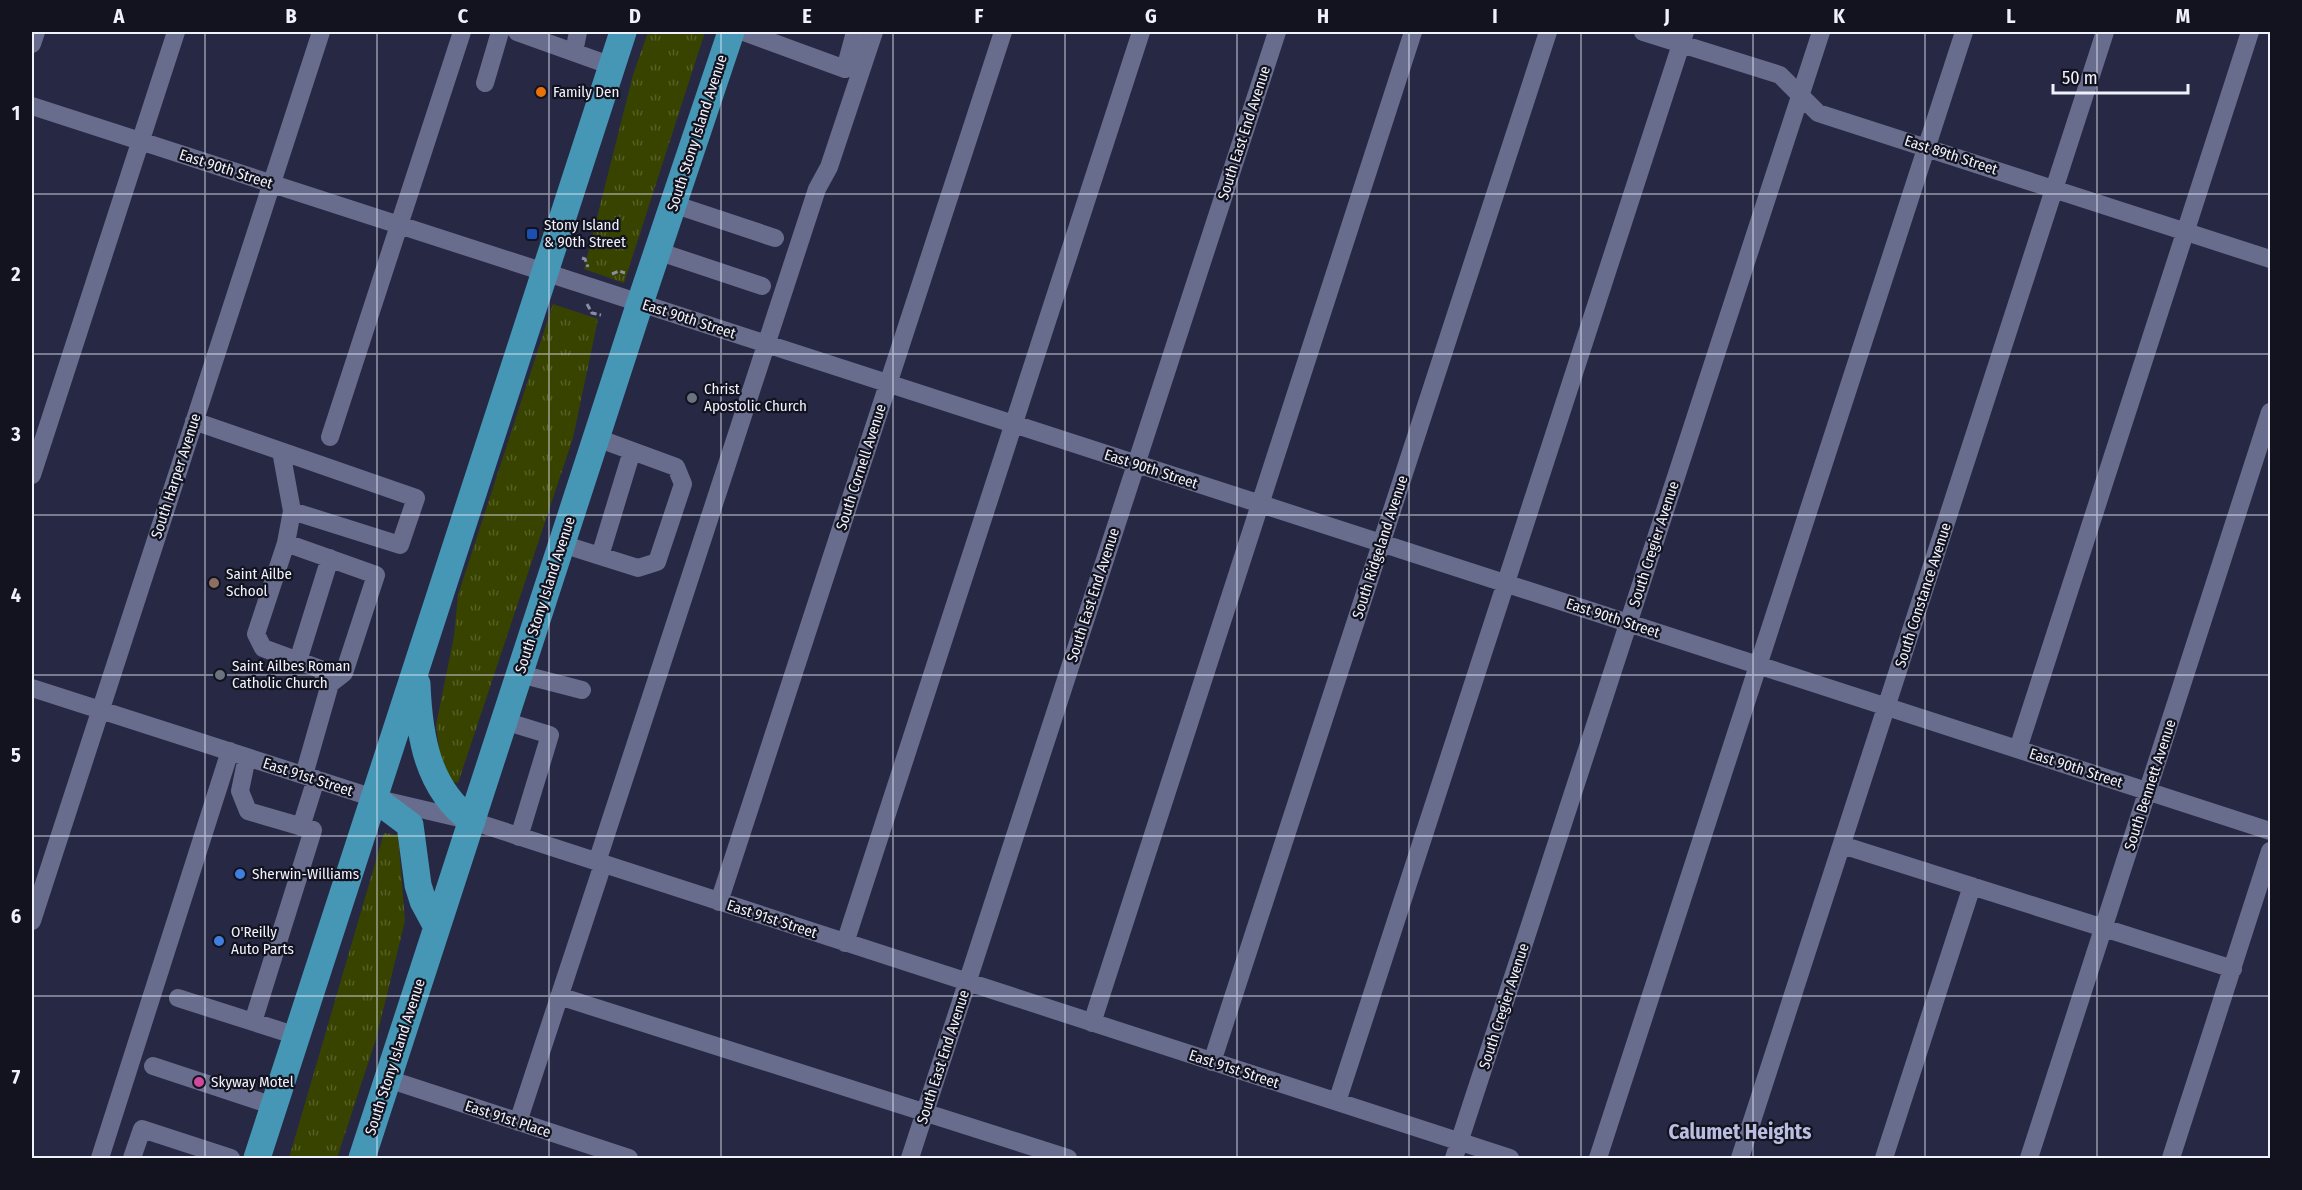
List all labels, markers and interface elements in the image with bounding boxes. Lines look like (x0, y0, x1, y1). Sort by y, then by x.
text: A (113, 4, 126, 28)
text: B (285, 4, 297, 28)
text: C (458, 4, 469, 28)
text: D (629, 4, 641, 28)
text: E (802, 4, 812, 28)
text: F (975, 4, 984, 28)
text: G (1145, 4, 1157, 28)
text: H (1317, 4, 1329, 28)
text: I (1492, 4, 1498, 28)
text: J (1663, 4, 1670, 28)
text: K (1833, 4, 1845, 28)
text: L (2006, 4, 2016, 28)
text: M (2176, 4, 2190, 28)
street label: South Stony Island Avenue (663, 52, 731, 214)
scale bar (2053, 57, 2188, 95)
street label: South East End Avenue (1214, 64, 1274, 202)
text: 50 m (2062, 67, 2098, 89)
place label: Family Den (553, 83, 619, 101)
marker: Family Den (534, 85, 548, 99)
text: 1 (12, 101, 20, 125)
street label: East 89th Street (1902, 131, 2000, 179)
street label: East 90th Street (177, 145, 275, 193)
place label: Stony Island & 90th Street (544, 216, 626, 251)
marker: Stony Island & 90th Street (525, 227, 539, 241)
text: 2 (10, 262, 21, 286)
street label: East 90th Street (640, 295, 738, 343)
place label: Christ Apostolic Church (704, 380, 807, 415)
marker: Christ Apostolic Church (685, 391, 699, 405)
street label: South Cornell Avenue (832, 402, 890, 532)
street label: South Harper Avenue (147, 411, 205, 541)
text: 3 (10, 422, 21, 446)
street label: East 90th Street (1102, 445, 1200, 493)
street label: South Ridgeland Avenue (1348, 473, 1412, 621)
street label: South Cregier Avenue (1625, 479, 1683, 609)
street label: South Stony Island Avenue (511, 514, 579, 676)
street label: South Constance Avenue (1891, 520, 1955, 670)
street label: South East End Avenue (1063, 526, 1123, 664)
place label: Saint Ailbe School (226, 565, 292, 600)
marker: Saint Ailbe School (207, 576, 221, 590)
text: 4 (11, 583, 21, 607)
street label: East 90th Street (1564, 594, 1662, 642)
place label: Saint Ailbes Roman Catholic Church (232, 657, 351, 692)
marker: Saint Ailbes Roman Catholic Church (213, 668, 227, 682)
street label: South Bennett Avenue (2120, 717, 2180, 853)
text: 5 (11, 743, 21, 767)
street label: East 90th Street (2027, 744, 2125, 792)
street label: East 91st Street (261, 754, 355, 800)
place label: Sherwin-Williams (252, 865, 359, 883)
marker: Sherwin-Williams (233, 867, 247, 881)
street label: East 91st Street (725, 896, 819, 942)
text: 6 (11, 904, 21, 928)
place label: O'Reilly Auto Parts (231, 923, 294, 958)
marker: O'Reilly Auto Parts (212, 934, 226, 948)
street label: South Cregier Avenue (1475, 941, 1533, 1071)
street label: South Stony Island Avenue (361, 976, 429, 1138)
street label: South East End Avenue (913, 988, 973, 1126)
street label: East 91st Street (1187, 1046, 1281, 1092)
text: 7 (12, 1065, 21, 1089)
place label: Skyway Motel (211, 1073, 294, 1091)
marker: Skyway Motel (192, 1075, 206, 1089)
street label: East 91st Place (463, 1097, 553, 1141)
district label: Calumet Heights (1669, 1119, 1811, 1145)

